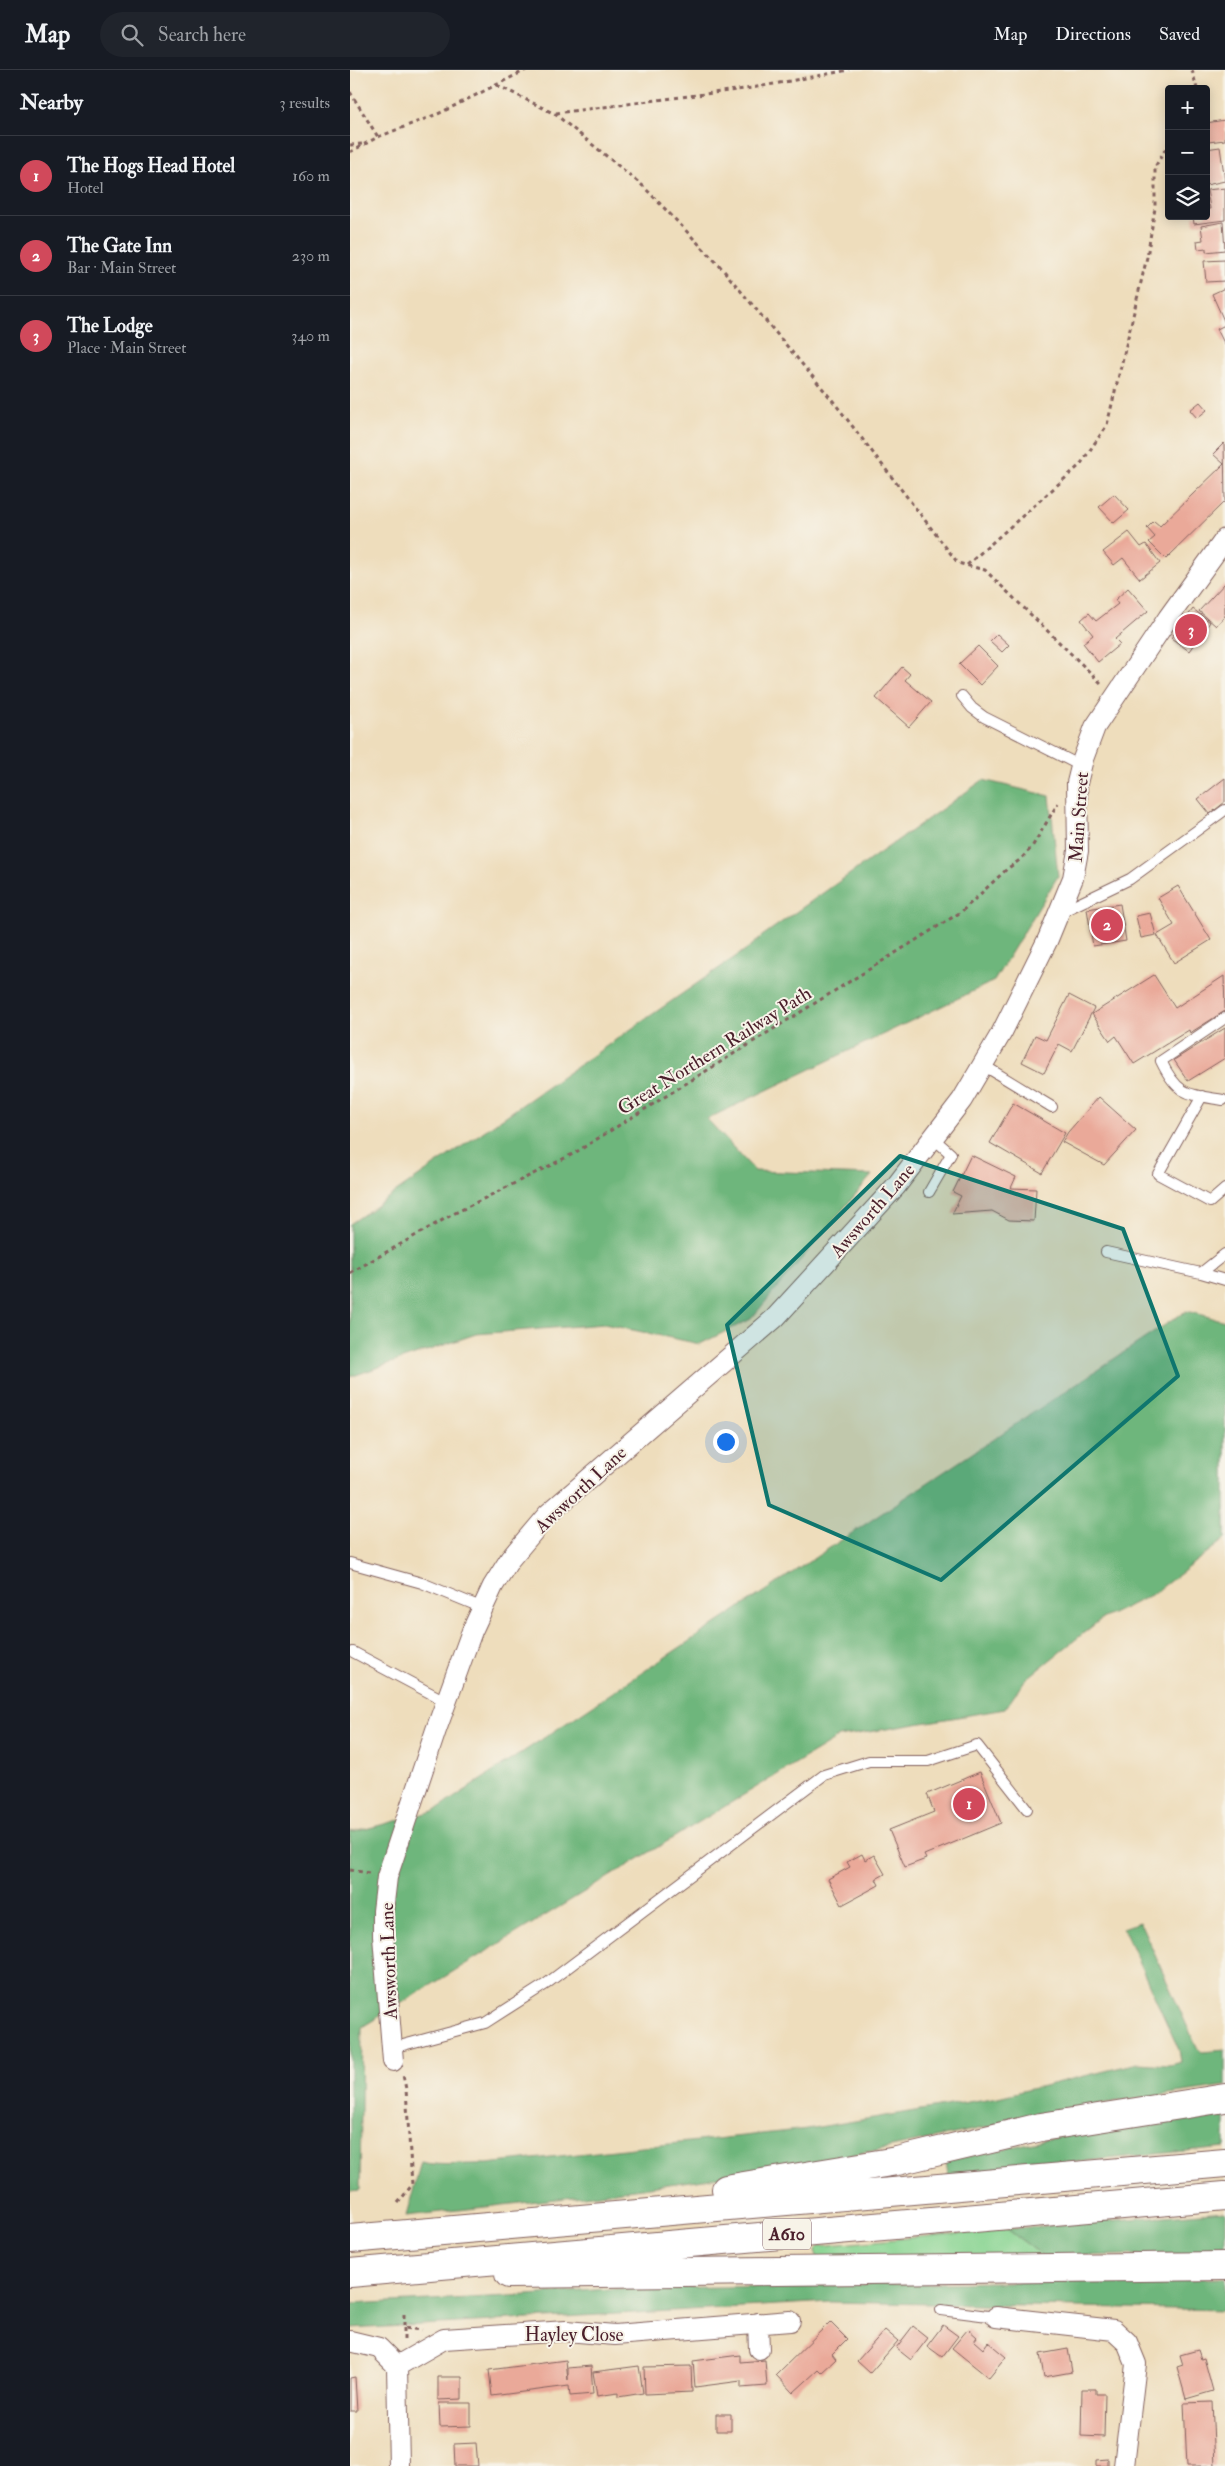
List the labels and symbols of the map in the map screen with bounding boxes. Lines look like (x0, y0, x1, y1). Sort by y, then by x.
pin: 3 (1175, 611, 1207, 649)
street label: Main Street (1064, 771, 1094, 863)
pin: 2 (1091, 906, 1123, 944)
street label: Great Northern Railway Path (613, 981, 816, 1120)
street label: Awsworth Lane (825, 1159, 920, 1264)
your location (713, 1429, 739, 1455)
street label: Awsworth Lane (529, 1441, 632, 1539)
pin: 1 (953, 1785, 985, 1823)
street label: Awsworth Lane (375, 1902, 403, 2021)
road number: A610 (763, 2218, 811, 2250)
street label: Hayley Close (525, 2323, 623, 2347)

